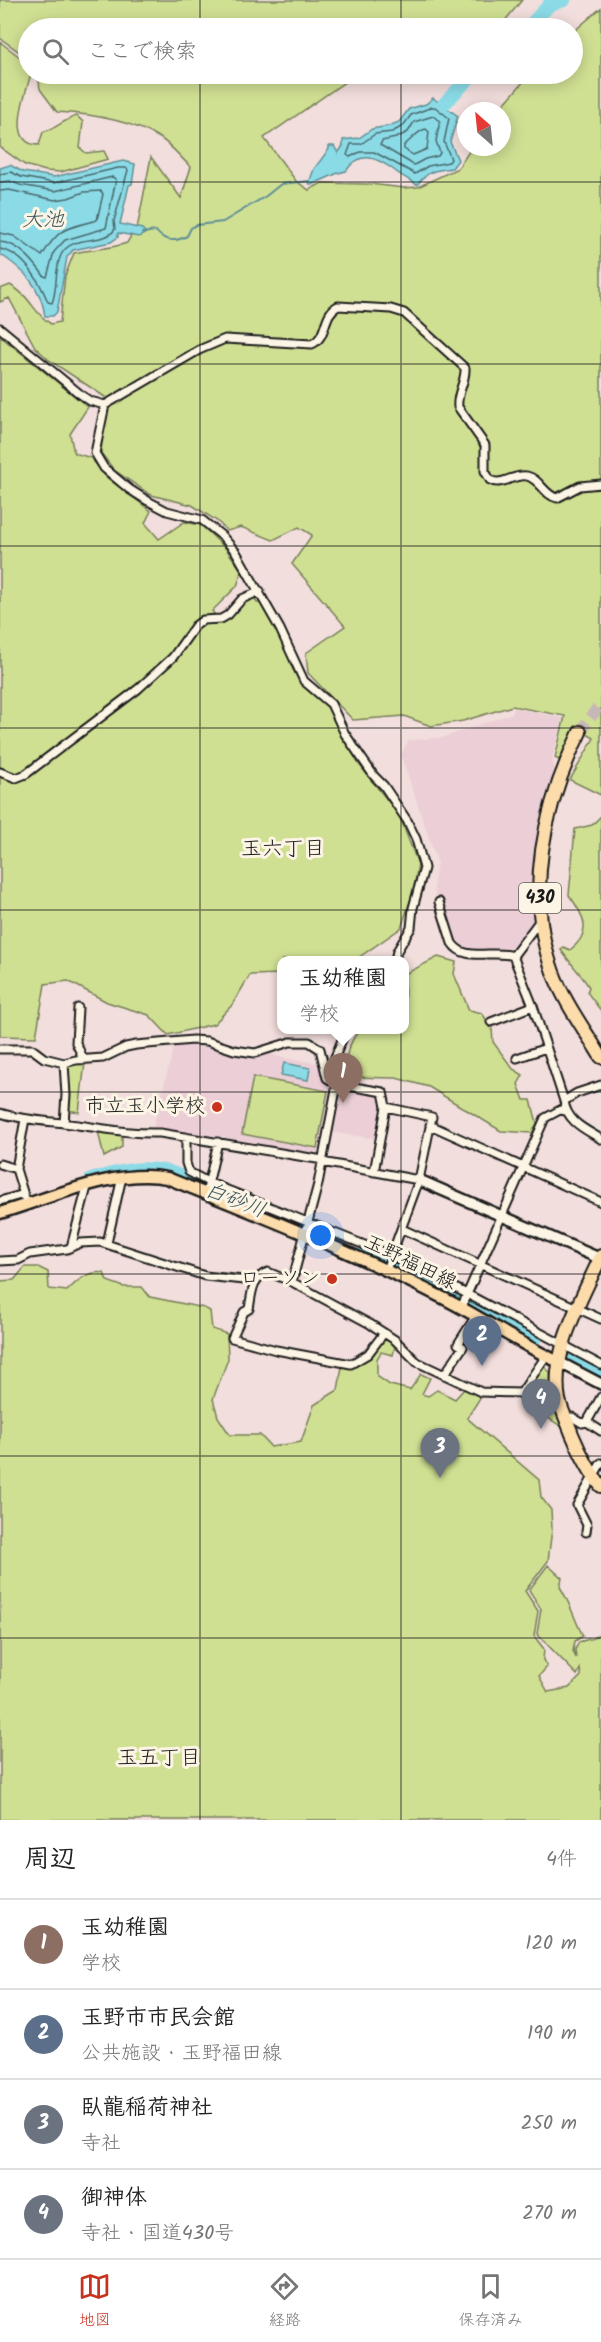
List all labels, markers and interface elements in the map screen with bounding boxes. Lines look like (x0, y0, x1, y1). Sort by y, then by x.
search box (18, 18, 583, 84)
icon: search (39, 35, 72, 68)
text: ここで検索 (87, 35, 197, 70)
north arrow (457, 102, 511, 156)
water label: 大池 (22, 204, 65, 237)
district label: 玉六丁目 (241, 833, 325, 866)
road number: 430 (519, 883, 561, 913)
popup (277, 956, 409, 1034)
text: 玉幼稚園 (299, 962, 387, 997)
text: 学校 (299, 999, 339, 1031)
pin: 1 (324, 1054, 362, 1103)
place label: 市立玉小学校 (85, 1091, 205, 1123)
marker: 市立玉小学校 (210, 1100, 224, 1114)
water label: 白砂川 (200, 1174, 270, 1228)
your location (306, 1221, 335, 1250)
street label: 玉野福田線 (358, 1227, 462, 1299)
place label: ローソン (240, 1263, 320, 1295)
marker: ローソン (325, 1272, 339, 1286)
pin: 2 (462, 1316, 502, 1366)
pin: 4 (522, 1380, 560, 1429)
pin: 3 (420, 1428, 460, 1478)
district label: 玉五丁目 (117, 1742, 201, 1775)
text: 周辺 (24, 1839, 76, 1881)
text: 4件 (546, 1844, 577, 1876)
text: 玉幼稚園 (81, 1911, 169, 1946)
text: 1 (40, 1928, 47, 1960)
text: 120 m (525, 1928, 577, 1960)
text: 学校 (81, 1948, 121, 1980)
text: 玉野市市民会館 (81, 2001, 235, 2036)
text: 2 (38, 2018, 49, 2050)
text: 190 m (527, 2018, 577, 2050)
text: 公共施設 · 玉野福田線 (81, 2038, 282, 2070)
text: 臥龍稲荷神社 (81, 2091, 213, 2126)
text: 3 (38, 2108, 49, 2140)
text: 250 m (521, 2108, 577, 2140)
text: 寺社 (81, 2128, 121, 2160)
text: 御神体 (81, 2181, 147, 2216)
text: 4 (38, 2198, 49, 2230)
text: 270 m (522, 2198, 577, 2230)
text: 寺社 · 国道430号 (81, 2218, 234, 2250)
tab: 地図 (78, 2270, 111, 2333)
tab: 経路 (268, 2270, 301, 2333)
tab: 保存済み (458, 2270, 522, 2333)

